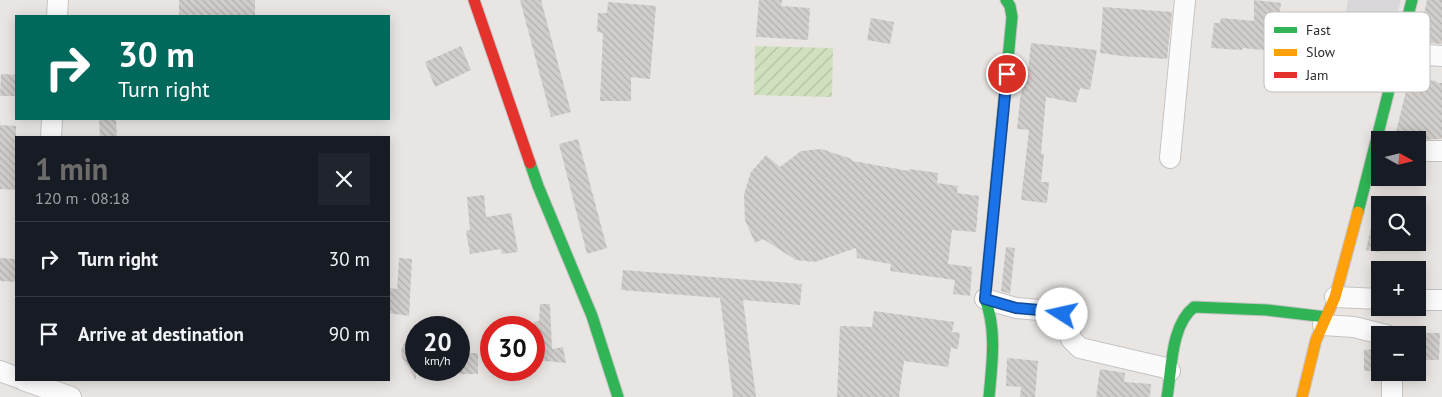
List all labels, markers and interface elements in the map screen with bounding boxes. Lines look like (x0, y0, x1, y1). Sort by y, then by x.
legend (1264, 12, 1430, 92)
text: Fast (1306, 21, 1331, 39)
text: 30 m (118, 31, 195, 77)
icon: right (35, 35, 100, 100)
text: Slow (1306, 43, 1336, 61)
pin (986, 53, 1028, 95)
icon: arrive (993, 60, 1021, 88)
text: Jam (1305, 66, 1328, 84)
text: Turn right (118, 75, 210, 103)
north arrow (1371, 131, 1426, 186)
map controls (1371, 131, 1426, 381)
text: 1 min (35, 149, 108, 188)
button: close (318, 153, 370, 205)
text: 120 m · 08:18 (35, 188, 130, 208)
button: search (1371, 196, 1426, 251)
icon: right (35, 245, 63, 273)
text: Turn right (78, 247, 158, 271)
text: 30 m (329, 247, 370, 271)
button: + (1371, 261, 1426, 316)
position arrow (1035, 287, 1087, 339)
speed limit sign: 30 (480, 316, 545, 381)
icon: arrive (35, 320, 63, 348)
text: Arrive at destination (78, 322, 244, 346)
text: 90 m (329, 322, 370, 346)
text: 20 (423, 326, 452, 358)
button: − (1371, 326, 1426, 381)
text: km/h (424, 353, 451, 368)

